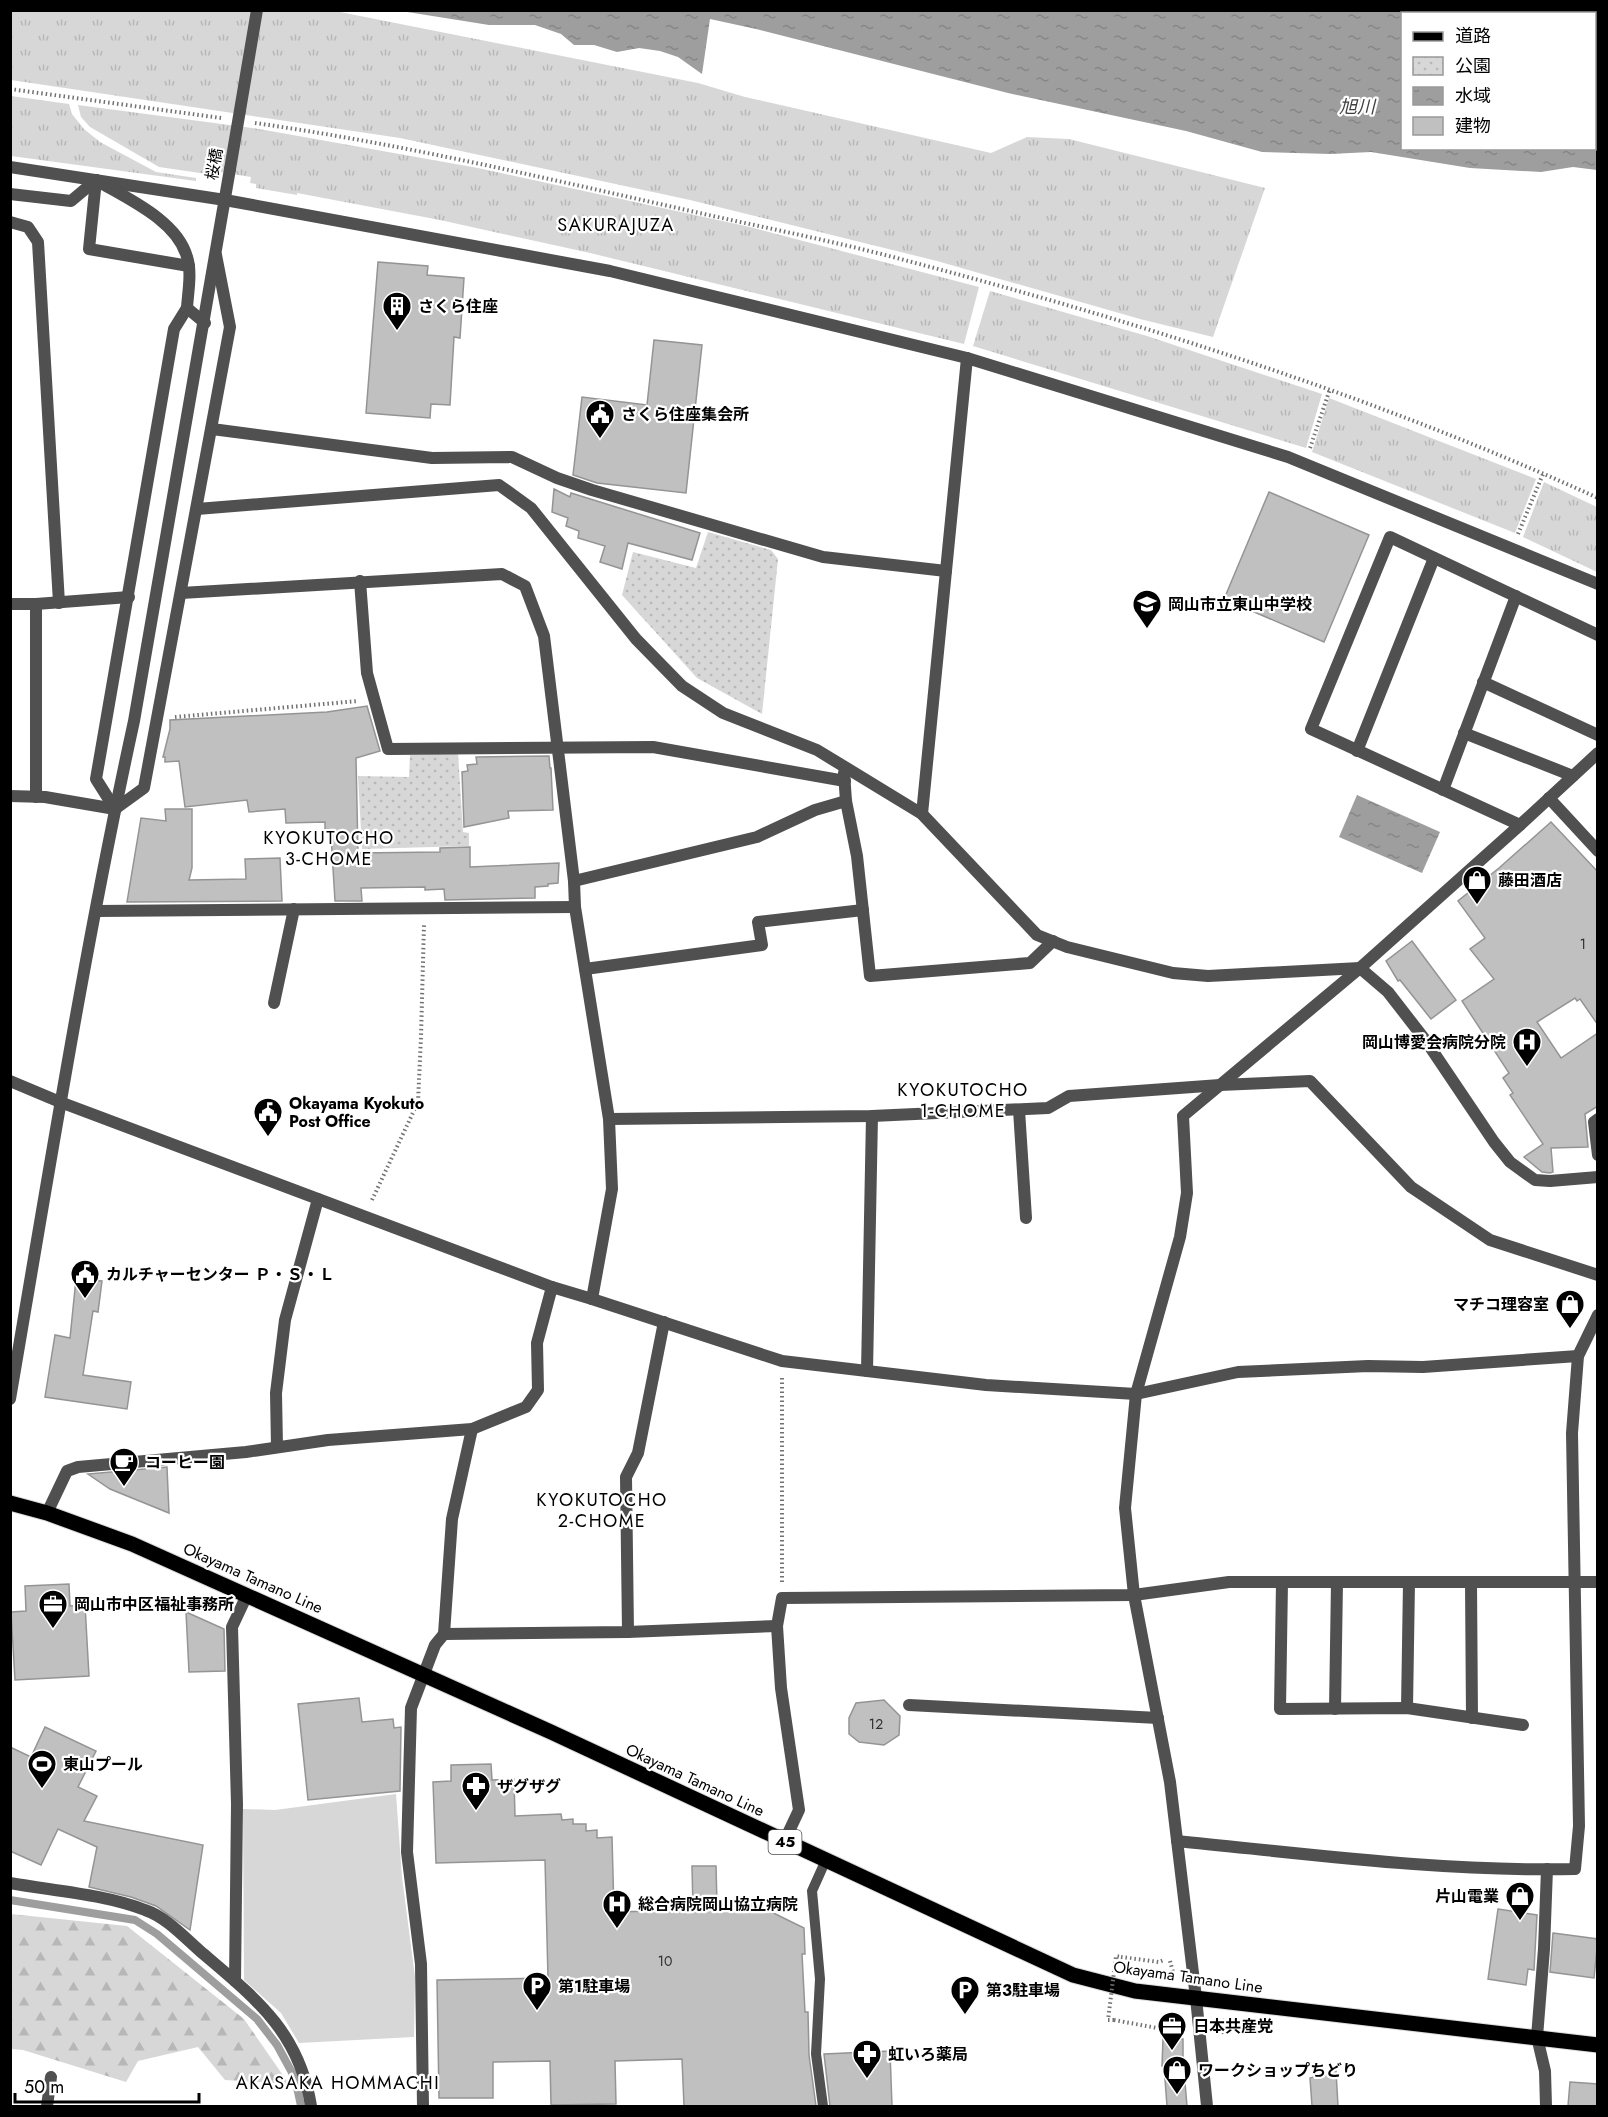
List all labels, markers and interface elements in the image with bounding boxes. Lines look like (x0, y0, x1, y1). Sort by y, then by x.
legend (1401, 12, 1596, 150)
text: 道路 (1455, 23, 1491, 49)
text: 公園 (1455, 53, 1491, 79)
text: 水域 (1455, 83, 1491, 109)
water label: 旭川 (1339, 94, 1377, 120)
text: 建物 (1455, 113, 1491, 139)
street label: 桜橋 (200, 146, 228, 182)
district label: SAKURAJUZA (557, 212, 675, 238)
building icon: さくら住座 (381, 290, 413, 332)
place label: さくら住座 (418, 295, 498, 318)
public building icon: さくら住座集会所 (584, 398, 616, 440)
place label: さくら住座集会所 (621, 403, 749, 426)
school or university icon: 岡山市立東山中学校 (1131, 588, 1163, 630)
place label: 岡山市立東山中学校 (1168, 593, 1312, 616)
district label: KYOKUTOCHO 3-CHOME (263, 825, 395, 872)
shop icon: 藤田酒店 (1461, 864, 1493, 906)
place label: 藤田酒店 (1498, 869, 1562, 892)
house number: 1 (1580, 934, 1586, 954)
hospital icon: 岡山博愛会病院分院 (1511, 1026, 1543, 1068)
place label: 岡山博愛会病院分院 (1362, 1031, 1506, 1054)
district label: KYOKUTOCHO 1-CHOME (897, 1077, 1029, 1124)
place label: Okayama Kyokuto Post Office (289, 1092, 424, 1133)
public building icon: Okayama Kyokuto Post Office (252, 1096, 284, 1138)
public building icon: カルチャーセンター Ｐ・Ｓ・Ｌ (69, 1258, 101, 1300)
place label: カルチャーセンター Ｐ・Ｓ・Ｌ (106, 1263, 335, 1286)
shop icon: マチコ理容室 (1554, 1288, 1586, 1330)
place label: マチコ理容室 (1453, 1293, 1549, 1316)
cafe icon: コーヒー園 (108, 1446, 140, 1488)
place label: コーヒー園 (145, 1451, 225, 1474)
district label: KYOKUTOCHO 2-CHOME (536, 1487, 668, 1534)
street label: Okayama Tamano Line (179, 1537, 327, 1619)
office icon: 岡山市中区福祉事務所 (37, 1588, 69, 1630)
place label: 岡山市中区福祉事務所 (74, 1593, 234, 1616)
house number: 12 (869, 1714, 883, 1734)
street label: Okayama Tamano Line (622, 1738, 768, 1822)
sports icon: 東山プール (26, 1748, 58, 1790)
place label: 東山プール (63, 1753, 143, 1776)
pharmacy icon: ザグザグ (460, 1770, 492, 1812)
place label: ザグザグ (497, 1775, 561, 1798)
road number: 45 (768, 1830, 802, 1854)
shop icon: 片山電業 (1504, 1880, 1536, 1922)
place label: 片山電業 (1435, 1885, 1499, 1908)
hospital icon: 総合病院岡山協立病院 (601, 1888, 633, 1930)
place label: 総合病院岡山協立病院 (638, 1893, 798, 1916)
house number: 10 (658, 1951, 672, 1971)
street label: Okayama Tamano Line (1112, 1955, 1264, 1999)
parking icon: 第1駐車場 (521, 1970, 553, 2012)
parking icon: 第3駐車場 (949, 1974, 981, 2016)
place label: 第1駐車場 (558, 1975, 630, 1998)
place label: 第3駐車場 (986, 1979, 1060, 2002)
office icon: 日本共産党 (1156, 2010, 1188, 2052)
place label: 日本共産党 (1193, 2015, 1273, 2038)
pharmacy icon: 虹いろ薬局 (851, 2038, 883, 2080)
place label: 虹いろ薬局 (888, 2043, 968, 2066)
shop icon: ワークショップちどり (1161, 2054, 1193, 2096)
place label: ワークショップちどり (1198, 2059, 1358, 2082)
scale bar (15, 2066, 200, 2104)
district label: AKASAKA HOMMACHI (236, 2070, 440, 2096)
text: 50 m (24, 2074, 64, 2100)

